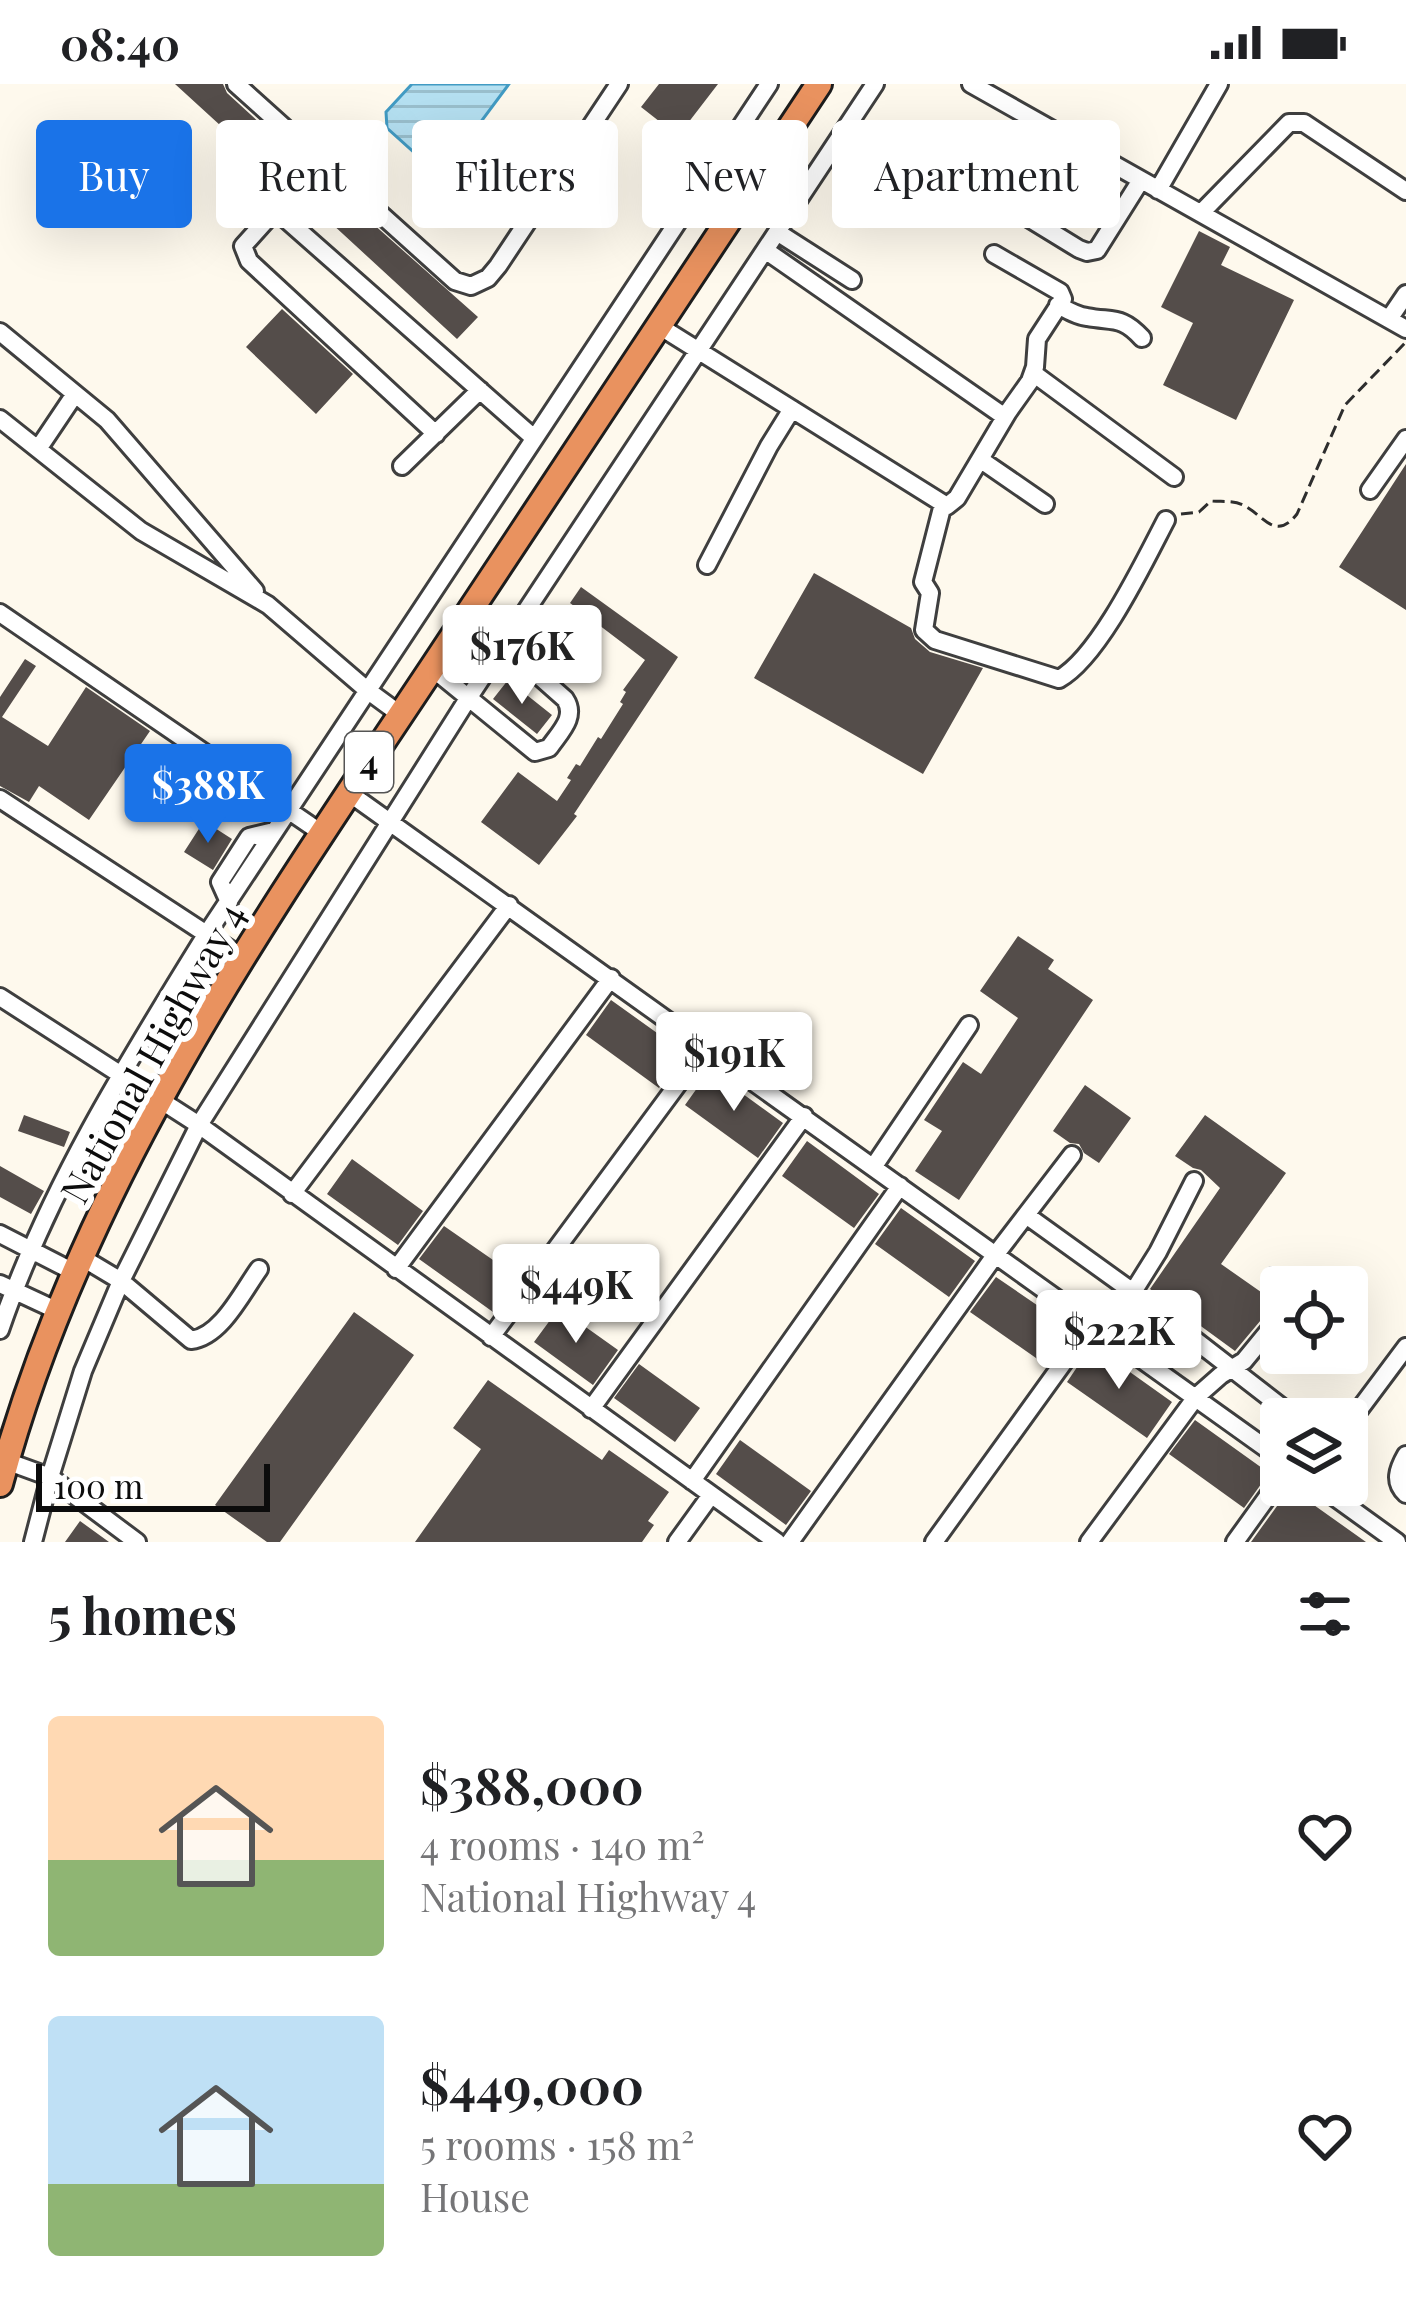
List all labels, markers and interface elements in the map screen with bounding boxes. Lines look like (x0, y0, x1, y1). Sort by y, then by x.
text: 08:40 (60, 12, 180, 72)
chip: Buy (36, 120, 192, 228)
chip: Rent (216, 120, 388, 228)
chip: Filters (412, 120, 618, 228)
chip: New (642, 120, 808, 228)
chip: Apartment (832, 120, 1120, 228)
pin: $176K (438, 605, 606, 707)
text: $176K (470, 618, 574, 670)
road number: 4 (345, 732, 393, 792)
pin: $388K (124, 744, 292, 846)
text: $388K (152, 757, 264, 809)
street label: National Highway 4 (47, 892, 255, 1212)
pin: $191K (650, 1012, 818, 1114)
text: $191K (683, 1025, 785, 1077)
pin: $449K (492, 1244, 660, 1346)
text: $449K (520, 1257, 632, 1309)
map controls (1260, 1266, 1368, 1506)
button: locate (1260, 1266, 1368, 1374)
pin: $222K (1035, 1290, 1203, 1392)
text: $222K (1063, 1303, 1175, 1355)
button: layers (1260, 1398, 1368, 1506)
scale bar (36, 1458, 270, 1511)
text: 100 m (54, 1463, 143, 1507)
text: 5 homes (48, 1580, 237, 1648)
icon: filters (1292, 1581, 1358, 1647)
text: $388,000 (420, 1750, 644, 1818)
icon: home (144, 1764, 288, 1908)
icon: heart (1292, 1803, 1358, 1869)
text: 4 rooms · 140 m² (420, 1818, 705, 1870)
text: National Highway 4 (420, 1870, 756, 1922)
text: $449,000 (420, 2050, 644, 2118)
icon: home (144, 2064, 288, 2208)
icon: heart (1292, 2103, 1358, 2169)
text: 5 rooms · 158 m² (420, 2118, 694, 2170)
text: House (420, 2170, 530, 2222)

